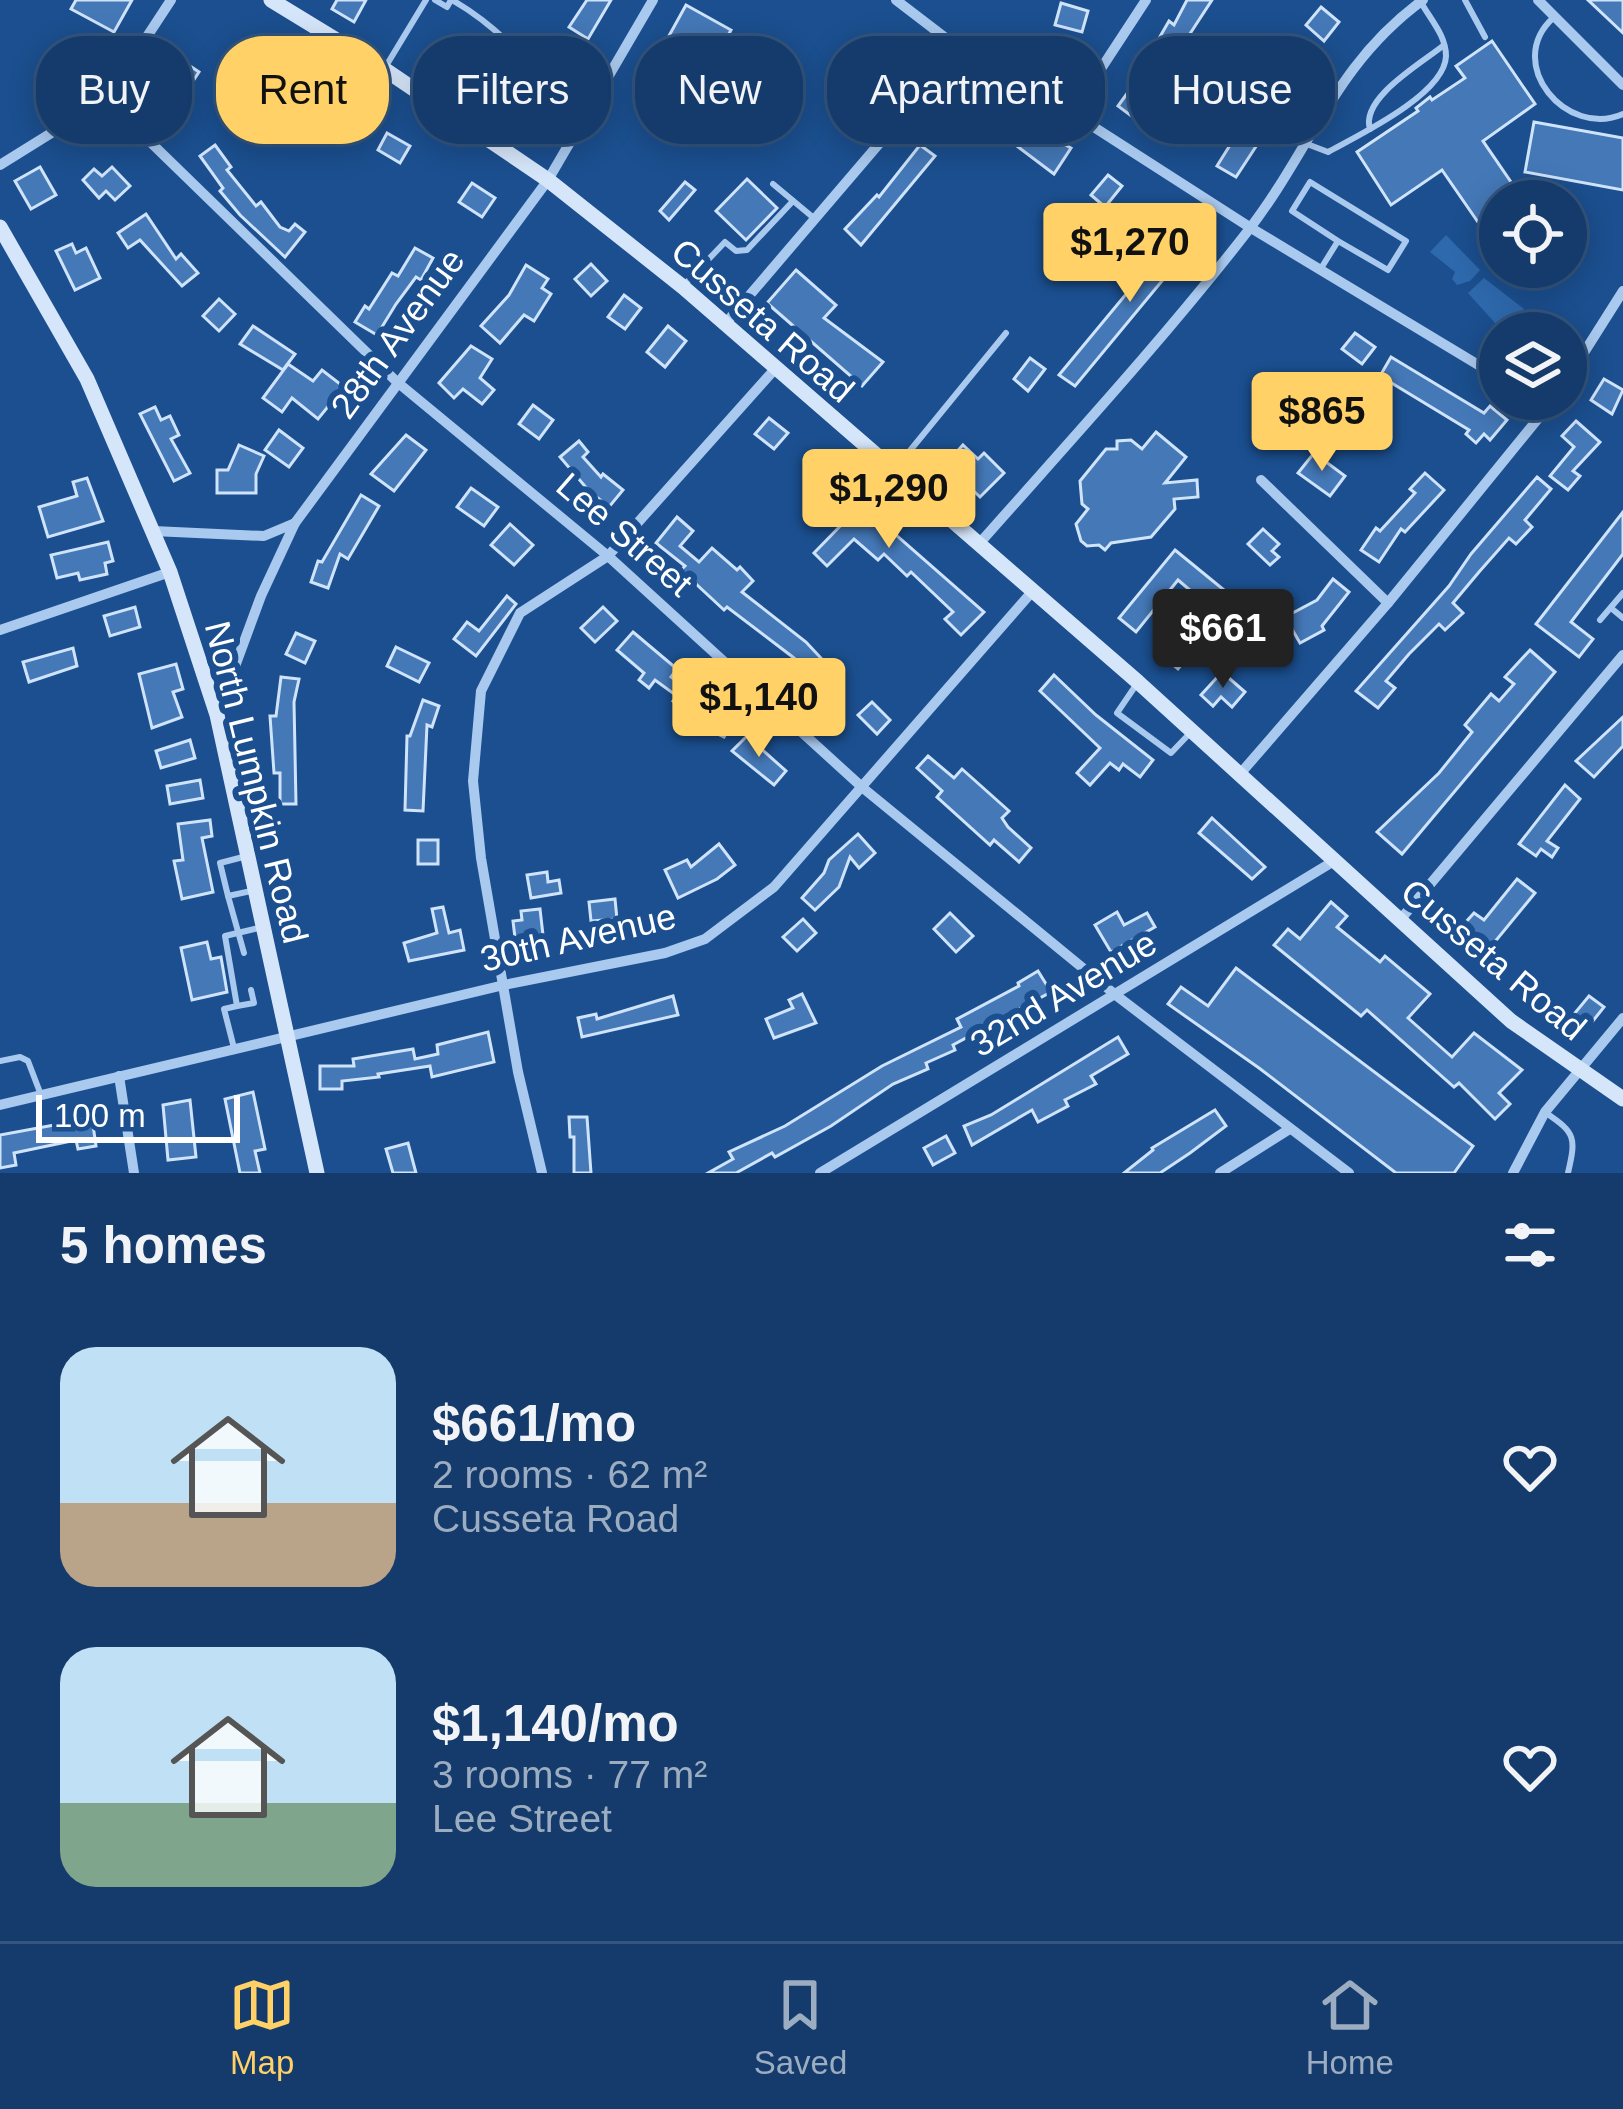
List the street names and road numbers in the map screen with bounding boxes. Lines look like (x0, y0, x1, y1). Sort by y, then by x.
street label: Cusseta Road (663, 230, 862, 411)
street label: 28th Avenue (322, 241, 473, 426)
street label: Lee Street (549, 464, 701, 604)
street label: North Lumpkin Road (197, 617, 316, 947)
street label: Cusseta Road (1393, 870, 1594, 1048)
street label: 30th Avenue (476, 895, 680, 980)
street label: 32nd Avenue (963, 922, 1164, 1065)

